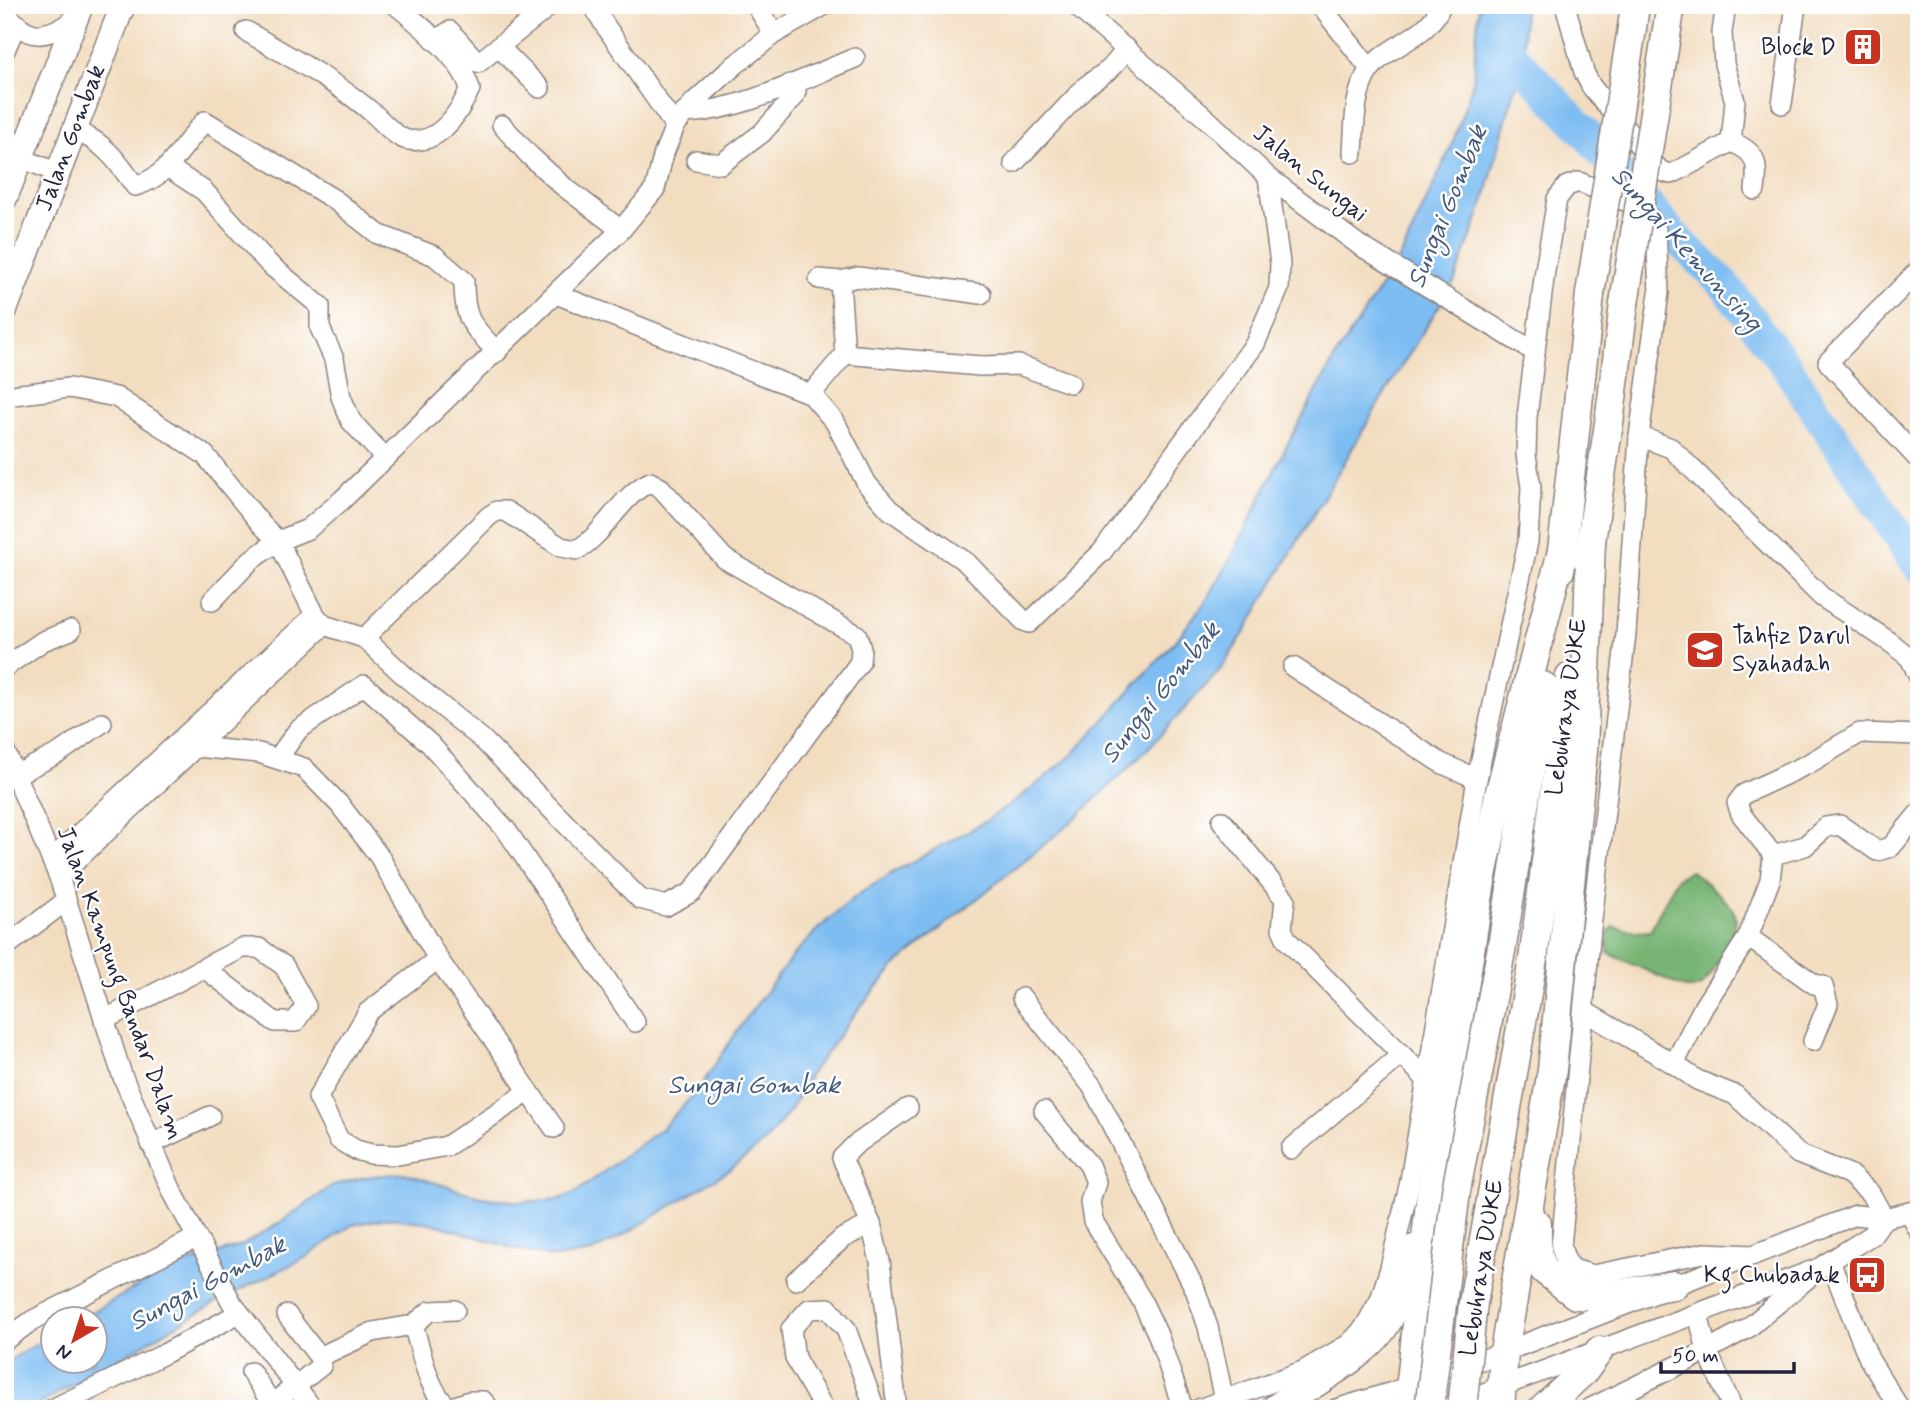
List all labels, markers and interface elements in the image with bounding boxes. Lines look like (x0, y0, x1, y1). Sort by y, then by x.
building icon: Block D (1842, 26, 1884, 68)
place label: Block D (1761, 32, 1836, 63)
street label: Jalan Gombak (29, 60, 113, 216)
street label: Jalan Sungai (1245, 118, 1374, 231)
water label: Sungai Gombak (1400, 119, 1499, 294)
water label: Sungai Kemunsing (1601, 160, 1770, 342)
water label: Sungai Gombak (1093, 614, 1231, 772)
street label: Lebuhraya DUKE (1539, 616, 1595, 797)
place label: Tahfiz Darul Syahadah (1732, 621, 1851, 680)
school or university icon: Tahfiz Darul Syahadah (1684, 629, 1726, 671)
street label: Jalan Kampung Bandar Dalam (46, 822, 191, 1145)
water label: Sungai Gombak (668, 1069, 842, 1105)
street label: Lebuhraya DUKE (1453, 1177, 1511, 1358)
water label: Sungai Gombak (124, 1228, 295, 1341)
bus stop icon: Kg Chubadak (1846, 1254, 1888, 1296)
place label: Kg Chubadak (1704, 1260, 1840, 1294)
north arrow (38, 1306, 108, 1376)
scale bar (1661, 1330, 1794, 1374)
text: N (51, 1338, 77, 1366)
text: 50 m (1672, 1342, 1719, 1370)

